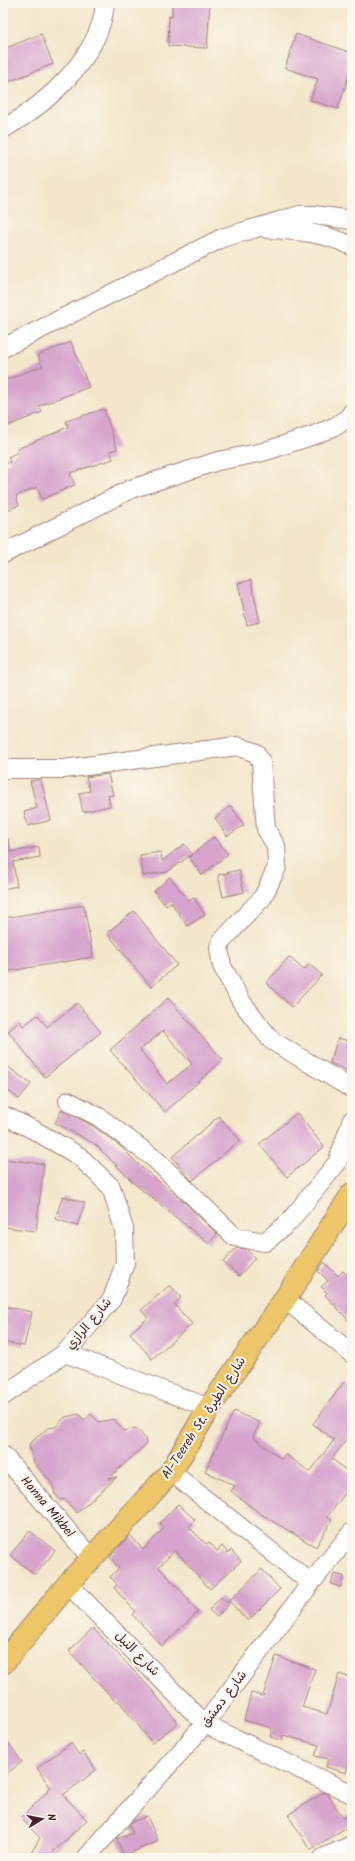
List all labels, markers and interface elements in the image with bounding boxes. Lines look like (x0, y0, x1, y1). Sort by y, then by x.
street label: شارع الرازي (61, 1293, 117, 1355)
street label: Al-Teereh St. شارع الطيرة (156, 1352, 252, 1484)
street label: Hanna Mikbel (15, 1471, 79, 1543)
street label: شارع النيل (109, 1626, 165, 1682)
street label: شارع دمشق (195, 1666, 253, 1732)
north arrow (22, 1799, 62, 1839)
text: N (41, 1812, 60, 1822)

